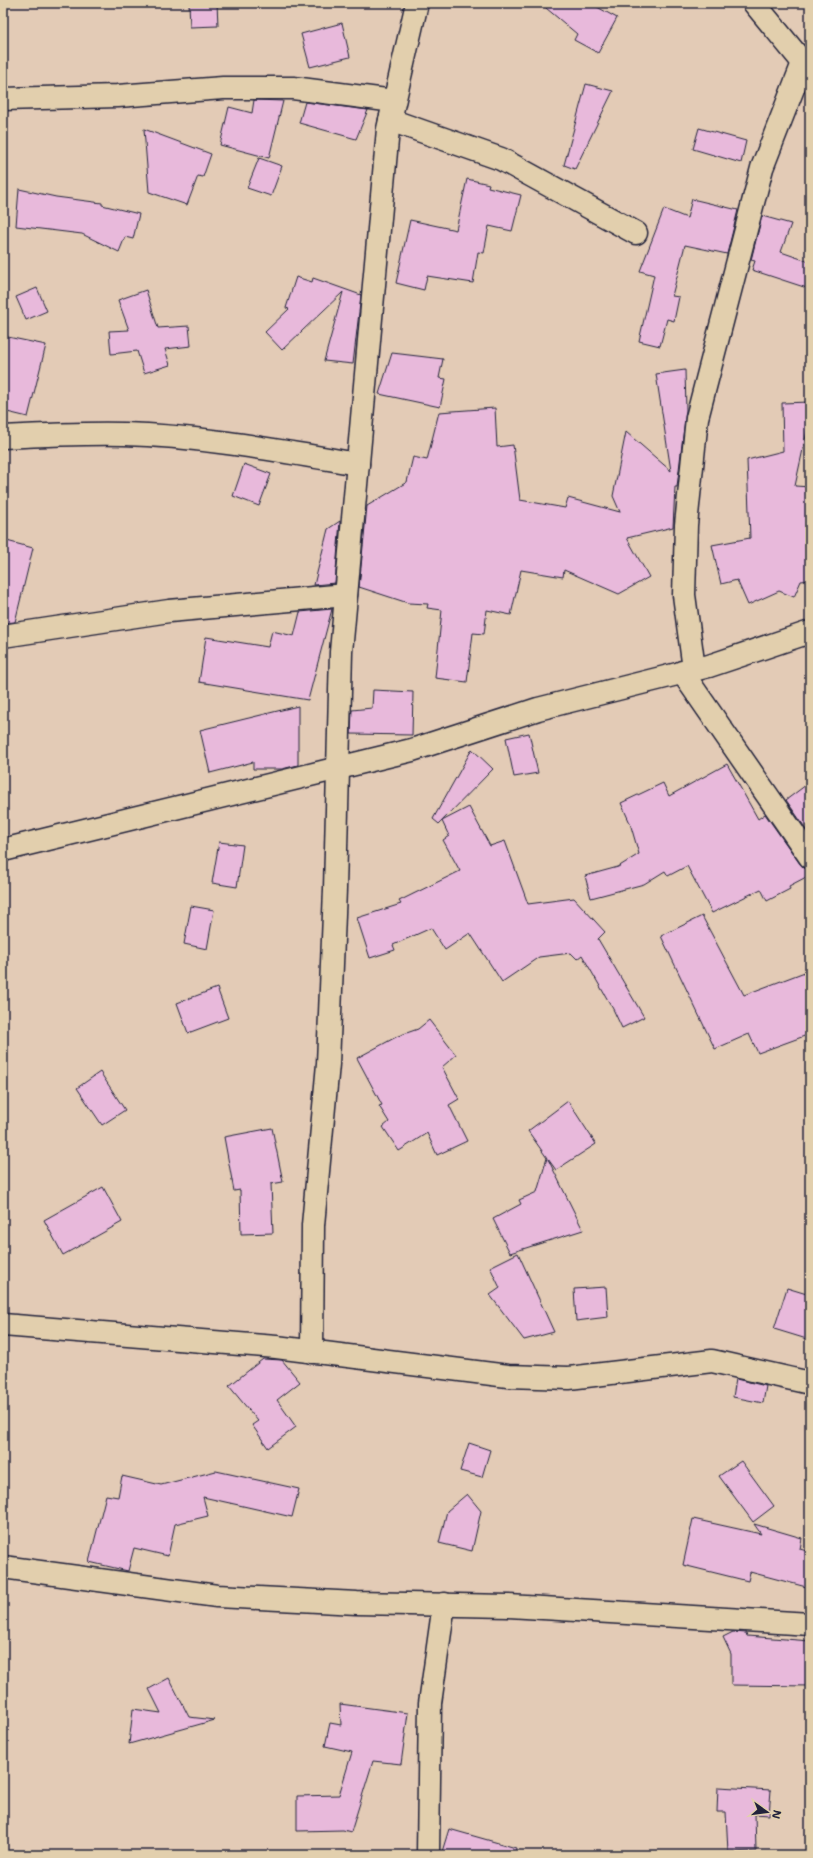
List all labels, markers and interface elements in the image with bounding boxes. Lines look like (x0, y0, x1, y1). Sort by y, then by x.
north arrow (747, 1792, 787, 1832)
text: N (768, 1808, 785, 1821)

